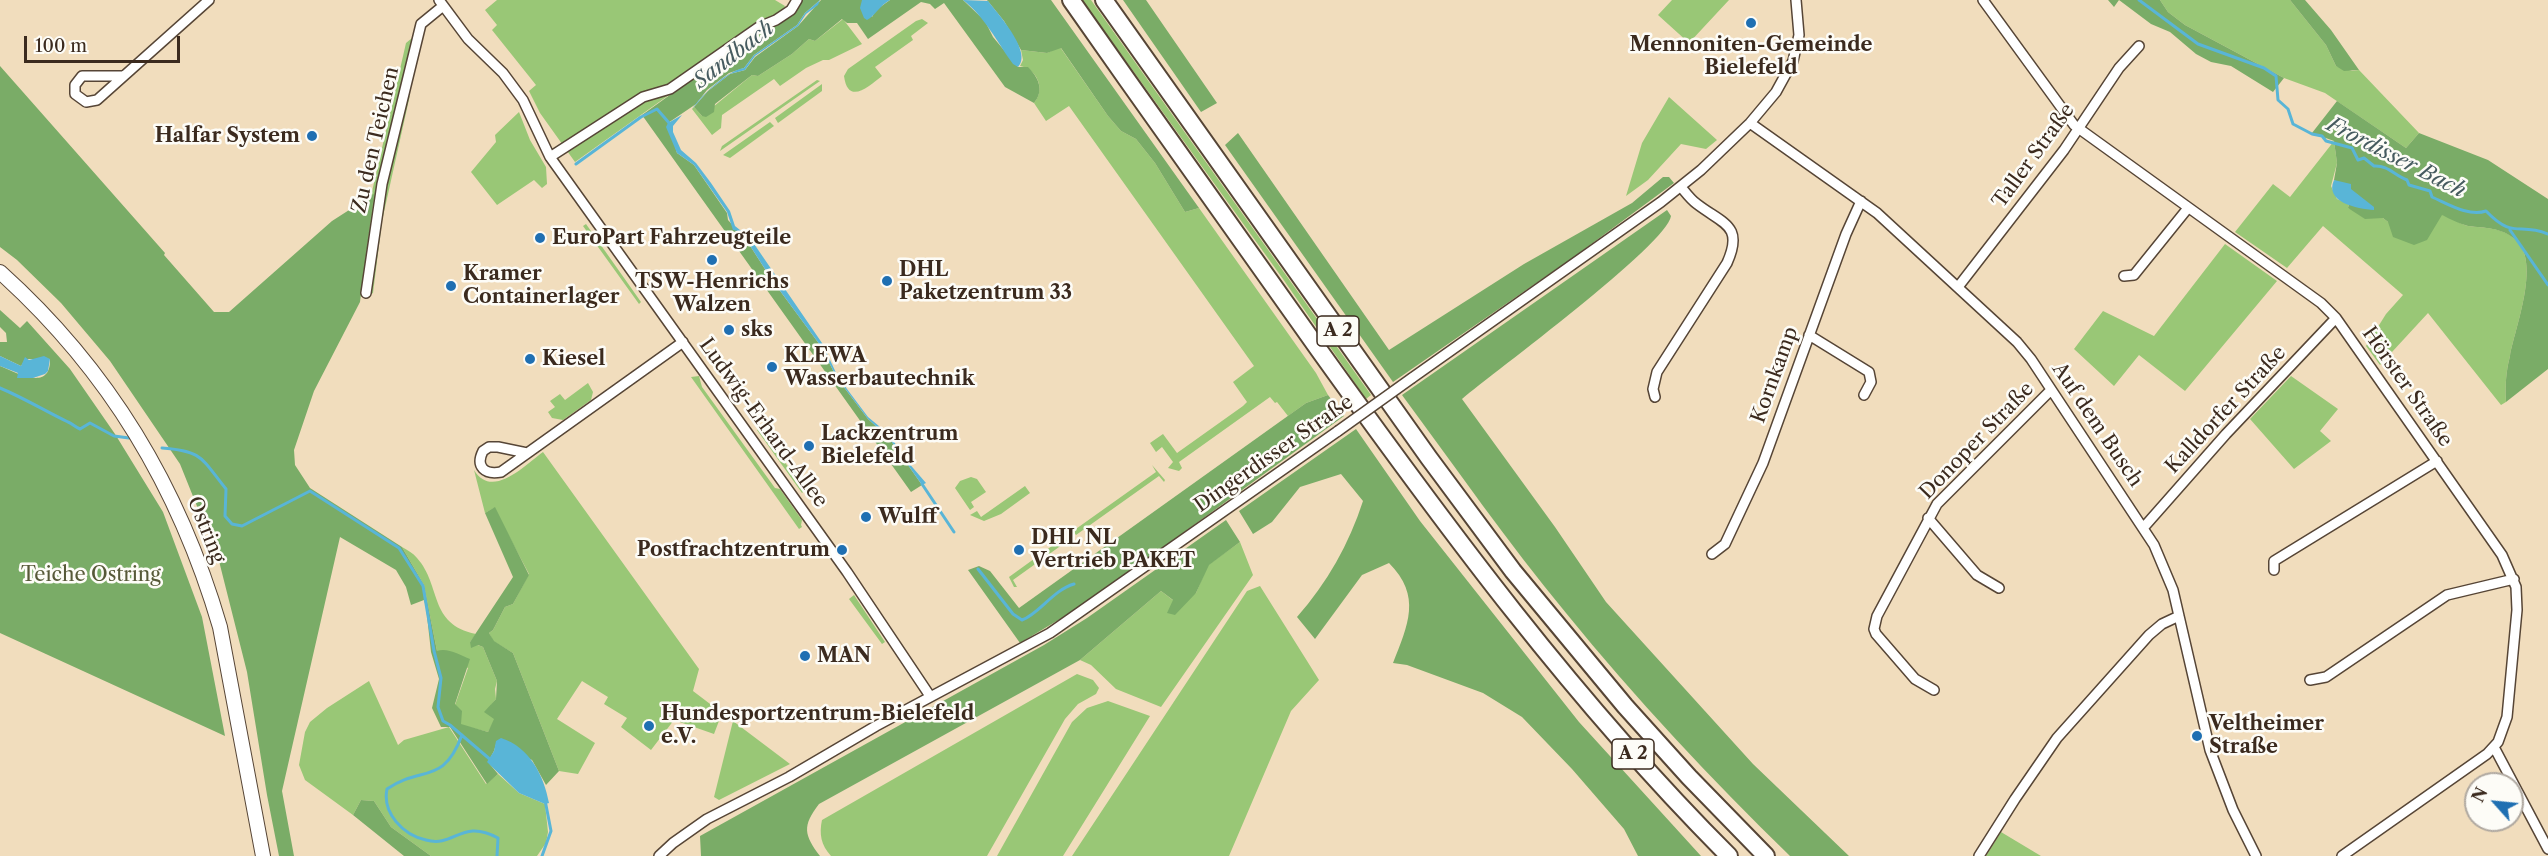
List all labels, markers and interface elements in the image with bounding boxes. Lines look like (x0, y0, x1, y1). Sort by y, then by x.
water label: Sandbach (689, 16, 779, 94)
marker: Mennoniten-Gemeinde Bielefeld (1744, 16, 1758, 30)
scale bar (27, 24, 183, 62)
place label: Mennoniten-Gemeinde Bielefeld (1629, 33, 1873, 80)
text: 100 m (35, 35, 87, 57)
street label: Zu den Teichen (348, 65, 404, 215)
street label: Taller Straße (1988, 99, 2080, 213)
water label: Frordisser Bach (2322, 112, 2470, 204)
place label: Halfar System (155, 124, 300, 148)
marker: Halfar System (305, 129, 319, 143)
place label: EuroPart Fahrzeugteile (552, 226, 791, 250)
marker: EuroPart Fahrzeugteile (533, 231, 547, 245)
marker: TSW-Henrichs Walzen (705, 253, 719, 267)
place label: DHL Paketzentrum 33 (899, 258, 1072, 305)
place label: Kramer Containerlager (463, 262, 619, 309)
place label: TSW-Henrichs Walzen (635, 270, 789, 317)
marker: DHL Paketzentrum 33 (880, 274, 894, 288)
marker: Kramer Containerlager (444, 279, 458, 293)
road number: A 2 (1317, 316, 1359, 346)
place label: sks (741, 318, 773, 342)
street label: Hörster Straße (2357, 322, 2457, 452)
marker: sks (722, 323, 736, 337)
street label: Kornkamp (1746, 324, 1804, 426)
street label: Ludwig-Erhard-Allee (694, 334, 832, 512)
street label: Kalldorfer Straße (2161, 341, 2291, 479)
place label: KLEWA Wasserbautechnik (784, 344, 975, 391)
place label: Kiesel (542, 347, 605, 371)
marker: Kiesel (523, 352, 537, 366)
street label: Auf dem Busch (2047, 358, 2147, 492)
marker: KLEWA Wasserbautechnik (765, 360, 779, 374)
street label: Donoper Straße (1915, 377, 2039, 505)
street label: Dingerdisser Straße (1190, 390, 1358, 518)
place label: Lackzentrum Bielefeld (821, 422, 958, 469)
marker: Lackzentrum Bielefeld (802, 439, 816, 453)
street label: Ostring (182, 493, 230, 567)
place label: Wulff (878, 505, 937, 529)
marker: Wulff (859, 510, 873, 524)
place label: DHL NL Vertrieb PAKET (1031, 526, 1195, 573)
place label: Postfrachtzentrum (637, 538, 830, 562)
marker: Postfrachtzentrum (835, 543, 849, 557)
marker: DHL NL Vertrieb PAKET (1012, 543, 1026, 557)
park label: Teiche Ostring (21, 563, 161, 587)
place label: MAN (817, 644, 871, 668)
marker: MAN (798, 649, 812, 663)
place label: Hundesportzentrum-Bielefeld e.V. (661, 702, 974, 749)
place label: Veltheimer Straße (2209, 712, 2324, 759)
marker: Hundesportzentrum-Bielefeld e.V. (642, 719, 656, 733)
marker: Veltheimer Straße (2190, 729, 2204, 743)
road number: A 2 (1612, 739, 1654, 769)
north arrow (2464, 772, 2524, 832)
text: N (2468, 784, 2492, 805)

